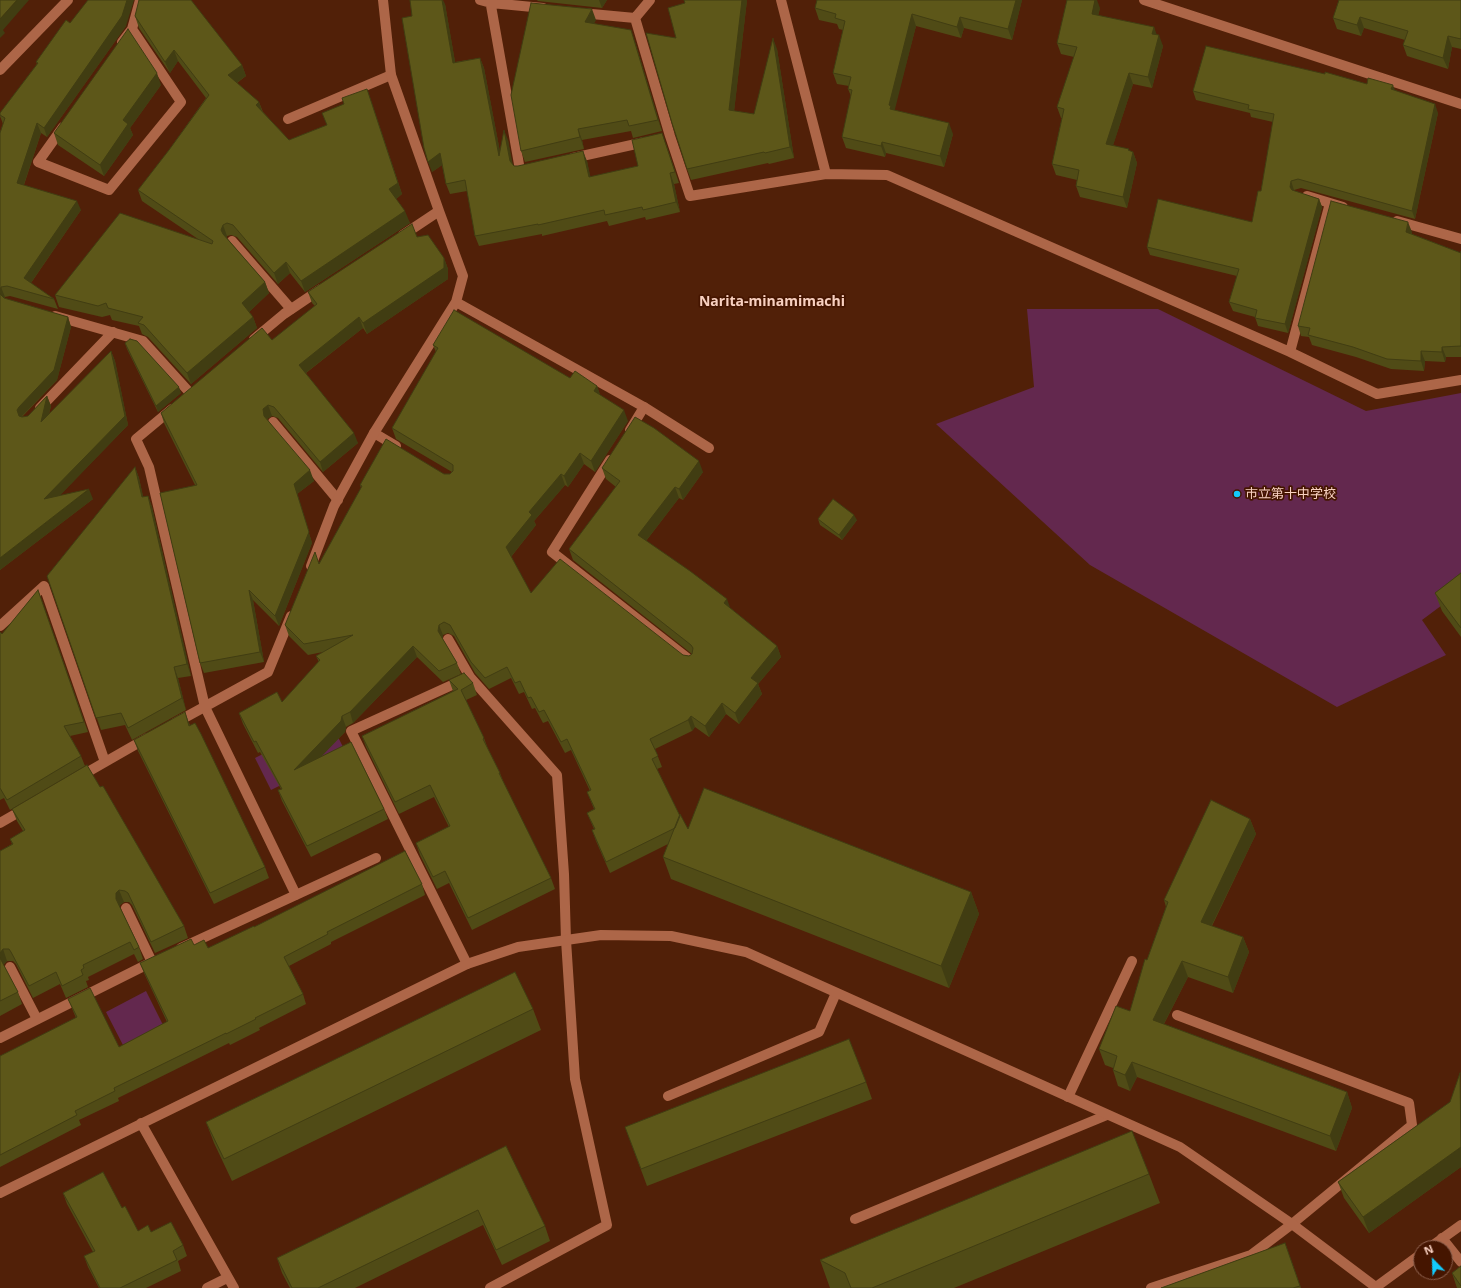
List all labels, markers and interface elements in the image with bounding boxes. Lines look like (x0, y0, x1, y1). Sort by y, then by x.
district label: Narita-minamimachi (699, 294, 845, 310)
place label: 市立第十中学校 (1245, 486, 1336, 502)
marker: 市立第十中学校 (1232, 489, 1242, 499)
north arrow (1413, 1240, 1453, 1280)
text: N (1421, 1241, 1436, 1258)

